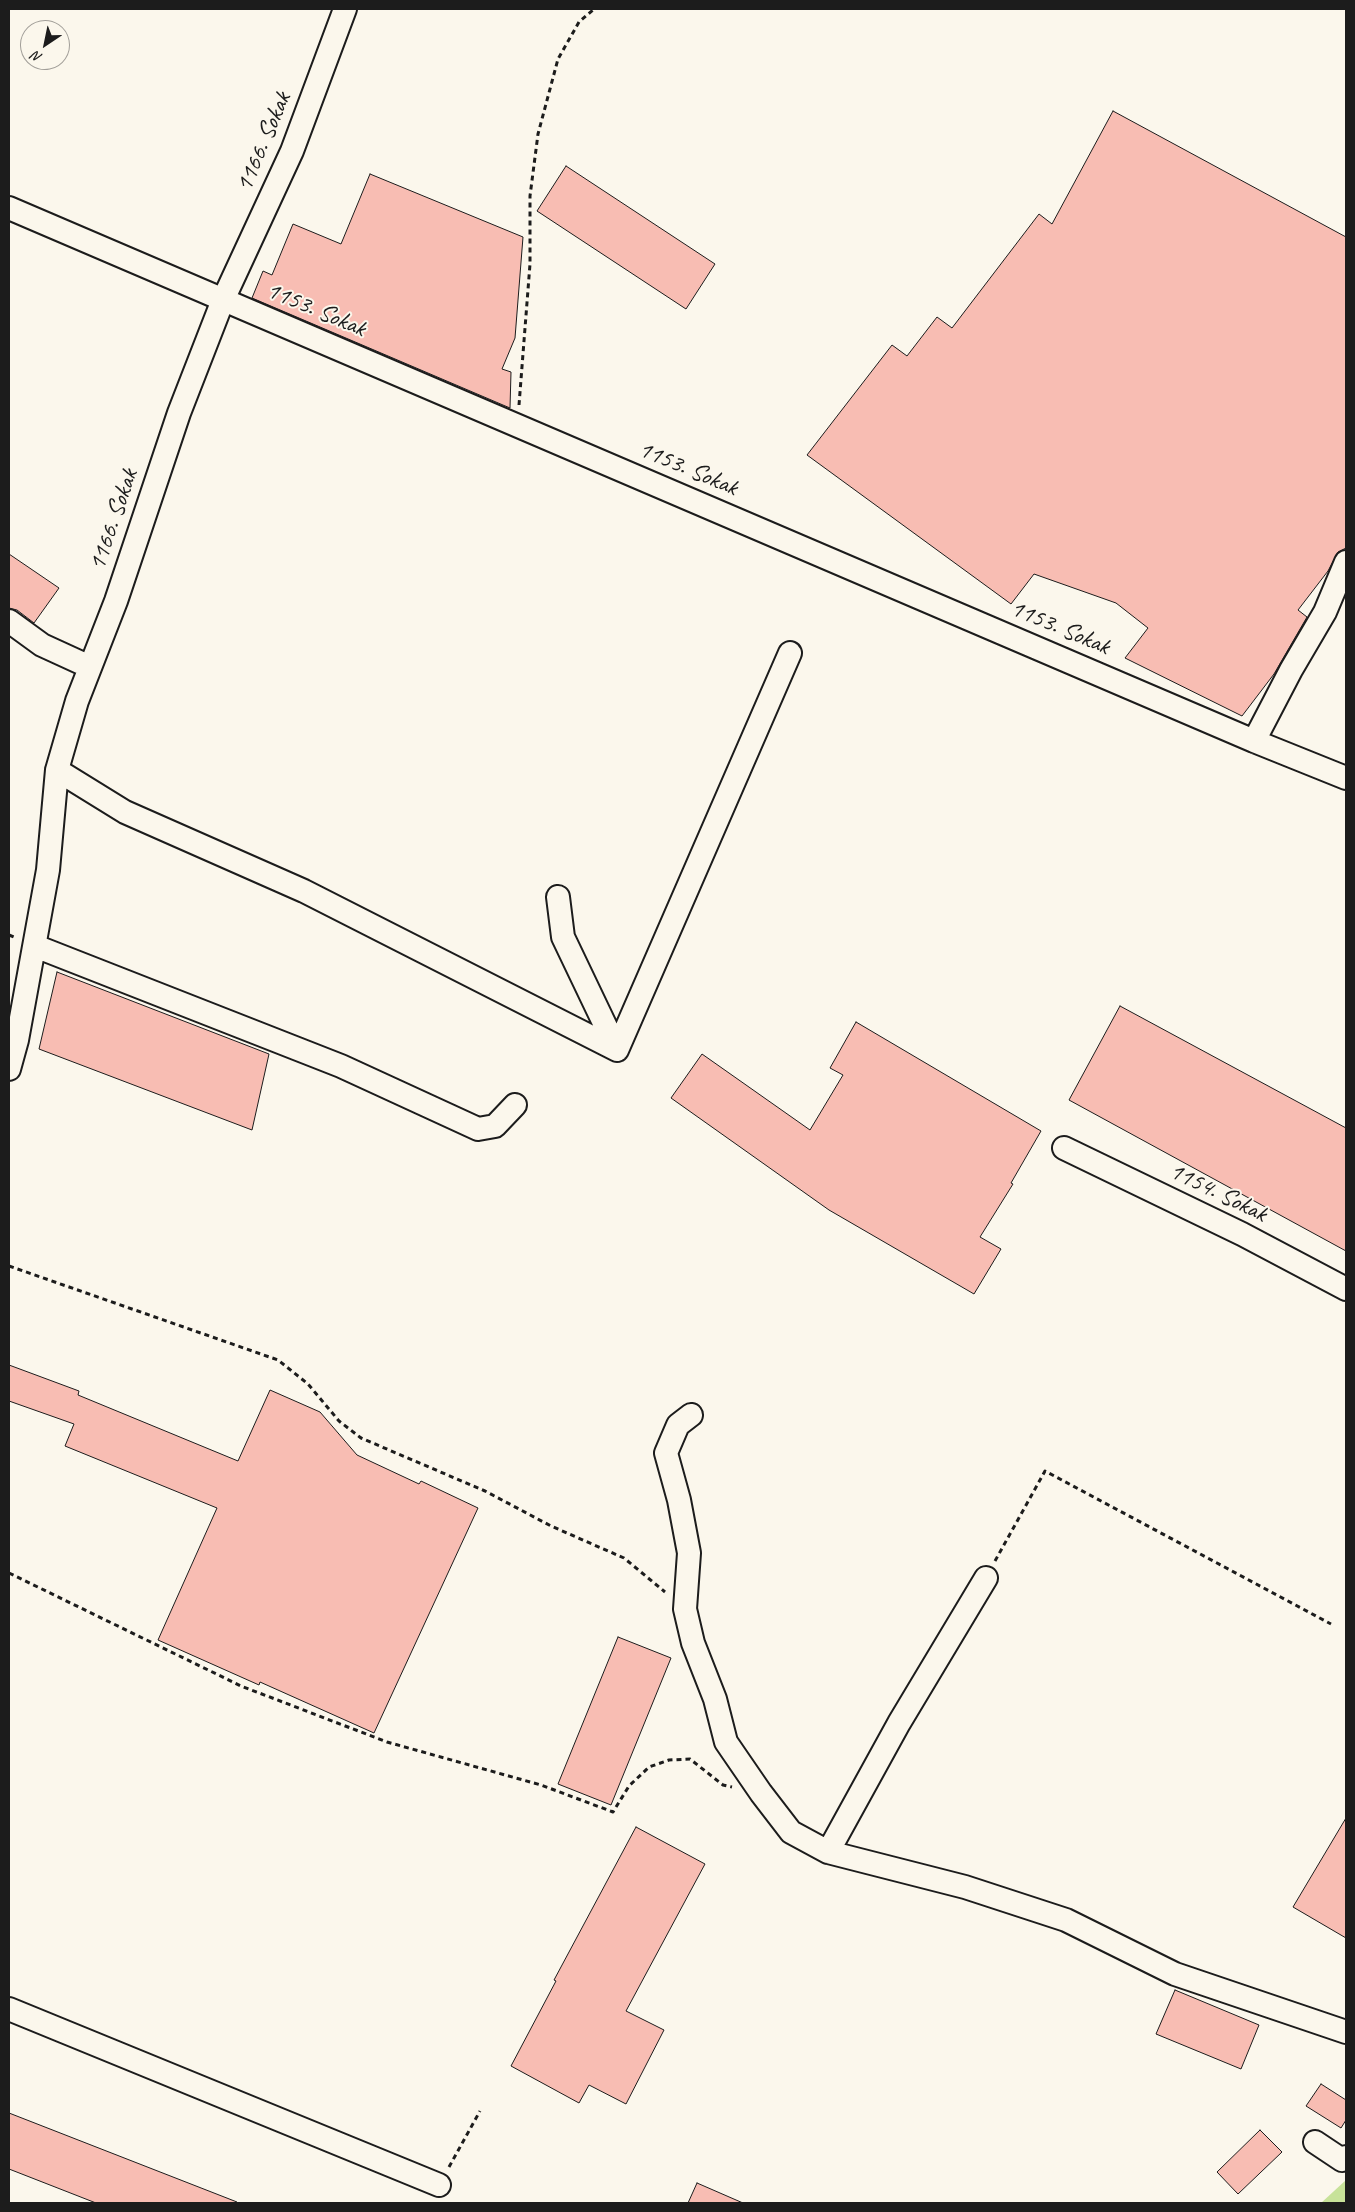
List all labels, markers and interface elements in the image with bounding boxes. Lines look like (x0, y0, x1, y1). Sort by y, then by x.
north arrow (20, 20, 70, 70)
text: N (29, 48, 45, 66)
street label: 1166. Sokak (230, 88, 298, 196)
street label: 1153. Sokak (262, 276, 370, 344)
street label: 1153. Sokak (634, 435, 742, 503)
street label: 1166. Sokak (83, 465, 145, 575)
street label: 1153. Sokak (1006, 594, 1114, 662)
street label: 1154. Sokak (1164, 1157, 1272, 1229)

